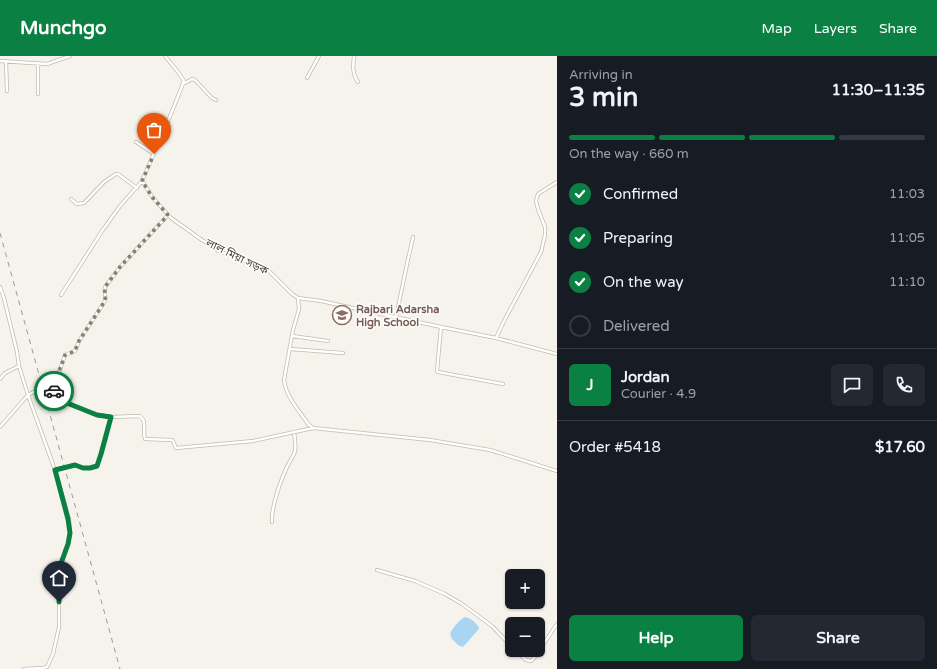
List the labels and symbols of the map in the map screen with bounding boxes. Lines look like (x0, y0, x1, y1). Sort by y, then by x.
pin (137, 113, 171, 154)
street label: লাল মিয়া সড়ক (203, 236, 270, 278)
place label: Rajbari Adarsha High School (356, 303, 439, 330)
school or university icon: Rajbari Adarsha High School (331, 304, 353, 326)
courier (34, 371, 74, 411)
pin (42, 561, 76, 602)

